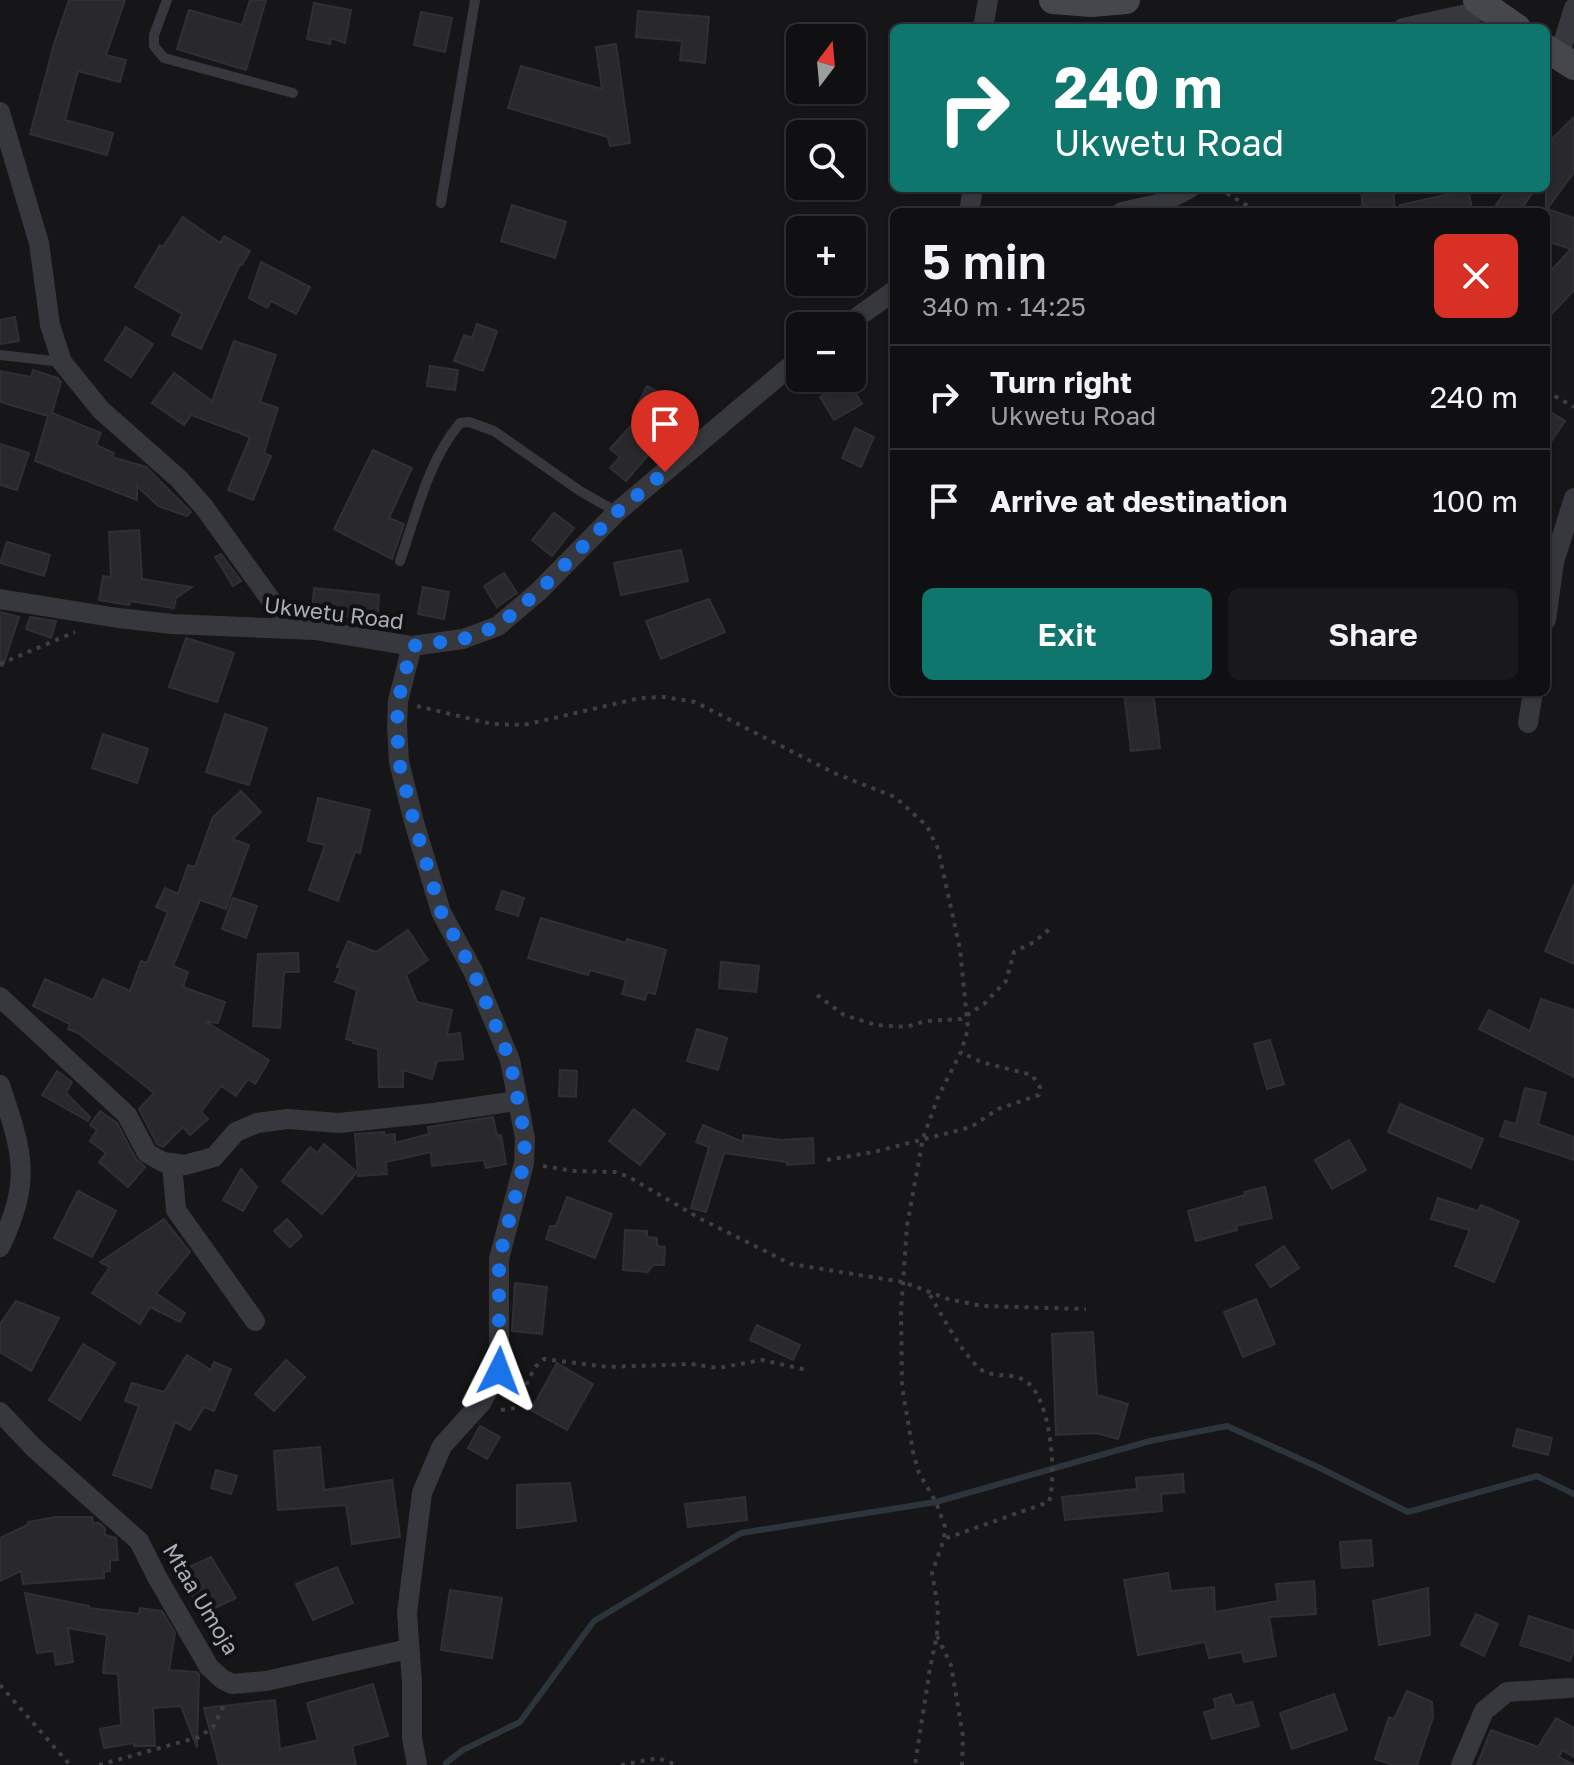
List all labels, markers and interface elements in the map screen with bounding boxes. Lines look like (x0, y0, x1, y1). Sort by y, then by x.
north arrow (786, 24, 866, 104)
map controls (786, 24, 866, 392)
text: 240 m (1054, 53, 1223, 120)
icon: right (922, 56, 1026, 160)
button: search (786, 120, 866, 200)
text: Ukwetu Road (1054, 121, 1284, 164)
button: + (786, 216, 866, 296)
text: 5 min (922, 232, 1047, 290)
button: close (1434, 234, 1518, 318)
text: 340 m · 14:25 (922, 291, 1086, 322)
button: − (786, 312, 866, 392)
text: Turn right (990, 364, 1132, 400)
icon: right (922, 375, 966, 419)
text: 240 m (1430, 379, 1518, 415)
pin (631, 390, 699, 472)
text: Ukwetu Road (990, 400, 1156, 431)
icon: arrive (643, 402, 687, 446)
icon: arrive (922, 479, 966, 523)
text: Arrive at destination (990, 483, 1287, 519)
text: 100 m (1432, 483, 1518, 519)
button: Exit (922, 588, 1212, 680)
button: Share (1228, 588, 1518, 680)
street label: Ukwetu Road (263, 591, 405, 634)
position arrow (457, 1329, 541, 1413)
street label: Mtaa Umoja (158, 1538, 245, 1659)

